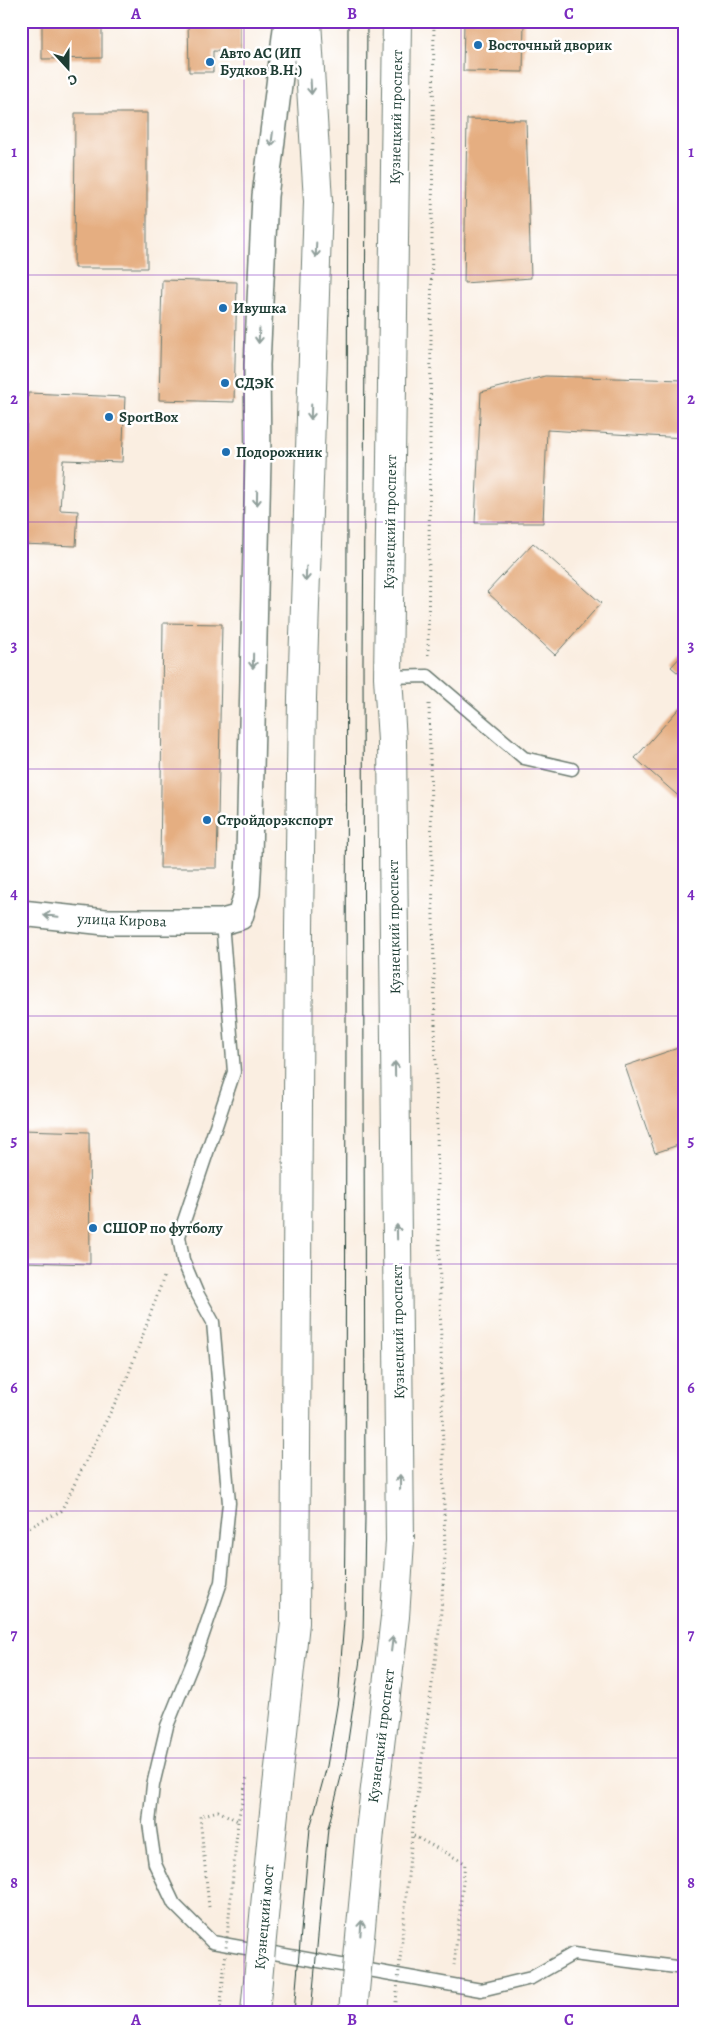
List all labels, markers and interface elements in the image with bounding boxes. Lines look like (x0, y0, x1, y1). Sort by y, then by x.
text: A (130, 3, 142, 25)
text: B (347, 3, 357, 25)
text: C (564, 3, 574, 25)
place label: Восточный дворик (488, 35, 612, 55)
marker: Восточный дворик (472, 39, 484, 51)
north arrow (42, 42, 92, 92)
place label: Авто АС (ИП Будков В.Н.) (219, 43, 302, 80)
street label: Кузнецкий проспект (385, 49, 407, 185)
marker: Авто АС (ИП Будков В.Н.) (204, 56, 216, 68)
text: С (65, 69, 80, 90)
one-way arrow (307, 79, 316, 95)
one-way arrow (267, 131, 277, 147)
text: 1 (11, 141, 17, 163)
text: 1 (688, 141, 694, 163)
one-way arrow (312, 241, 321, 257)
place label: Ивушка (233, 298, 287, 318)
marker: Ивушка (217, 302, 229, 314)
one-way arrow (254, 328, 263, 344)
place label: СДЭК (235, 373, 274, 393)
marker: СДЭК (219, 377, 231, 389)
text: 2 (10, 388, 18, 410)
text: 2 (687, 388, 695, 410)
one-way arrow (307, 404, 316, 420)
place label: SportBox (119, 407, 179, 427)
marker: SportBox (103, 411, 115, 423)
place label: Подорожник (236, 442, 322, 462)
marker: Подорожник (220, 446, 232, 458)
street label: Кузнецкий проспект (379, 454, 401, 590)
one-way arrow (252, 490, 262, 506)
one-way arrow (301, 566, 311, 582)
text: 3 (11, 635, 18, 657)
text: 3 (688, 635, 695, 657)
one-way arrow (249, 653, 258, 669)
place label: Стройдорэкспорт (217, 810, 333, 830)
marker: Стройдорэкспорт (201, 814, 213, 826)
street label: Кузнецкий проспект (383, 859, 405, 995)
text: 4 (10, 883, 18, 905)
text: 4 (687, 883, 695, 905)
street label: улица Кирова (76, 908, 167, 932)
one-way arrow (44, 911, 60, 921)
one-way arrow (390, 1061, 400, 1078)
text: 5 (11, 1130, 18, 1152)
text: 5 (688, 1130, 695, 1152)
place label: СШОР по футболу (103, 1218, 223, 1238)
marker: СШОР по футболу (87, 1222, 99, 1234)
one-way arrow (392, 1224, 402, 1240)
street label: Кузнецкий проспект (387, 1264, 409, 1400)
text: 6 (10, 1377, 18, 1399)
text: 6 (687, 1377, 695, 1399)
one-way arrow (395, 1474, 404, 1490)
text: 7 (11, 1624, 18, 1646)
text: 7 (688, 1624, 695, 1646)
one-way arrow (387, 1636, 397, 1652)
street label: Кузнецкий проспект (363, 1668, 399, 1804)
street label: Кузнецкий мост (249, 1863, 279, 1970)
text: 8 (10, 1872, 18, 1894)
text: 8 (687, 1872, 695, 1894)
one-way arrow (356, 1921, 365, 1937)
text: A (130, 2009, 142, 2031)
text: B (347, 2009, 357, 2031)
text: C (564, 2009, 574, 2031)

